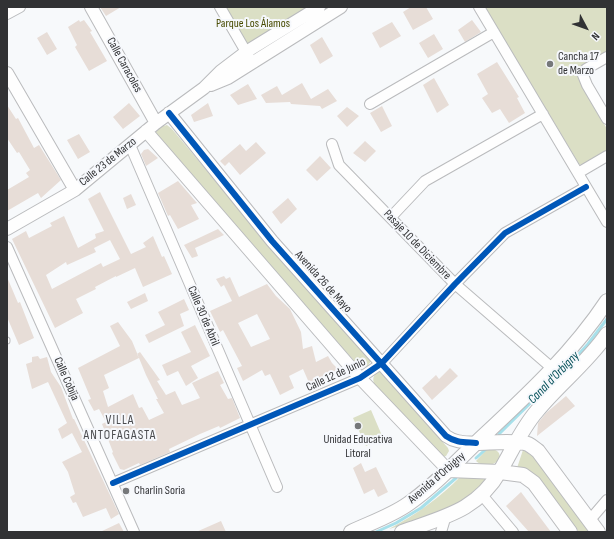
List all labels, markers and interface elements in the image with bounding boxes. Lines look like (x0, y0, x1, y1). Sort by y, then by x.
north arrow (566, 8, 606, 48)
park label: Parque Los Álamos (216, 17, 290, 31)
text: N (589, 30, 602, 43)
street label: Calle Caracoles (103, 35, 145, 95)
place label: Cancha 17 de Marzo (558, 50, 599, 78)
marker: Cancha 17 de Marzo (545, 59, 555, 69)
street label: Calle 23 de Marzo (77, 135, 139, 189)
street label: Pasaje 10 de Diciembre (380, 207, 454, 283)
street label: Avenida 26 de Mayo (291, 248, 355, 316)
street label: Calle 30 de Abril (184, 284, 222, 348)
water label: Canal d'Orbigny (525, 349, 583, 407)
street label: Calle Cobija (50, 355, 82, 403)
street label: Calle 12 de Junio (304, 355, 368, 395)
district label: VILLA ANTOFAGASTA (84, 413, 156, 444)
marker: Unidad Educativa Litoral (353, 421, 363, 431)
place label: Unidad Educativa Litoral (324, 433, 392, 461)
street label: Avenida d'Orbigny (405, 449, 469, 507)
place label: Charlin Soria (134, 484, 185, 498)
marker: Charlin Soria (121, 486, 131, 496)

